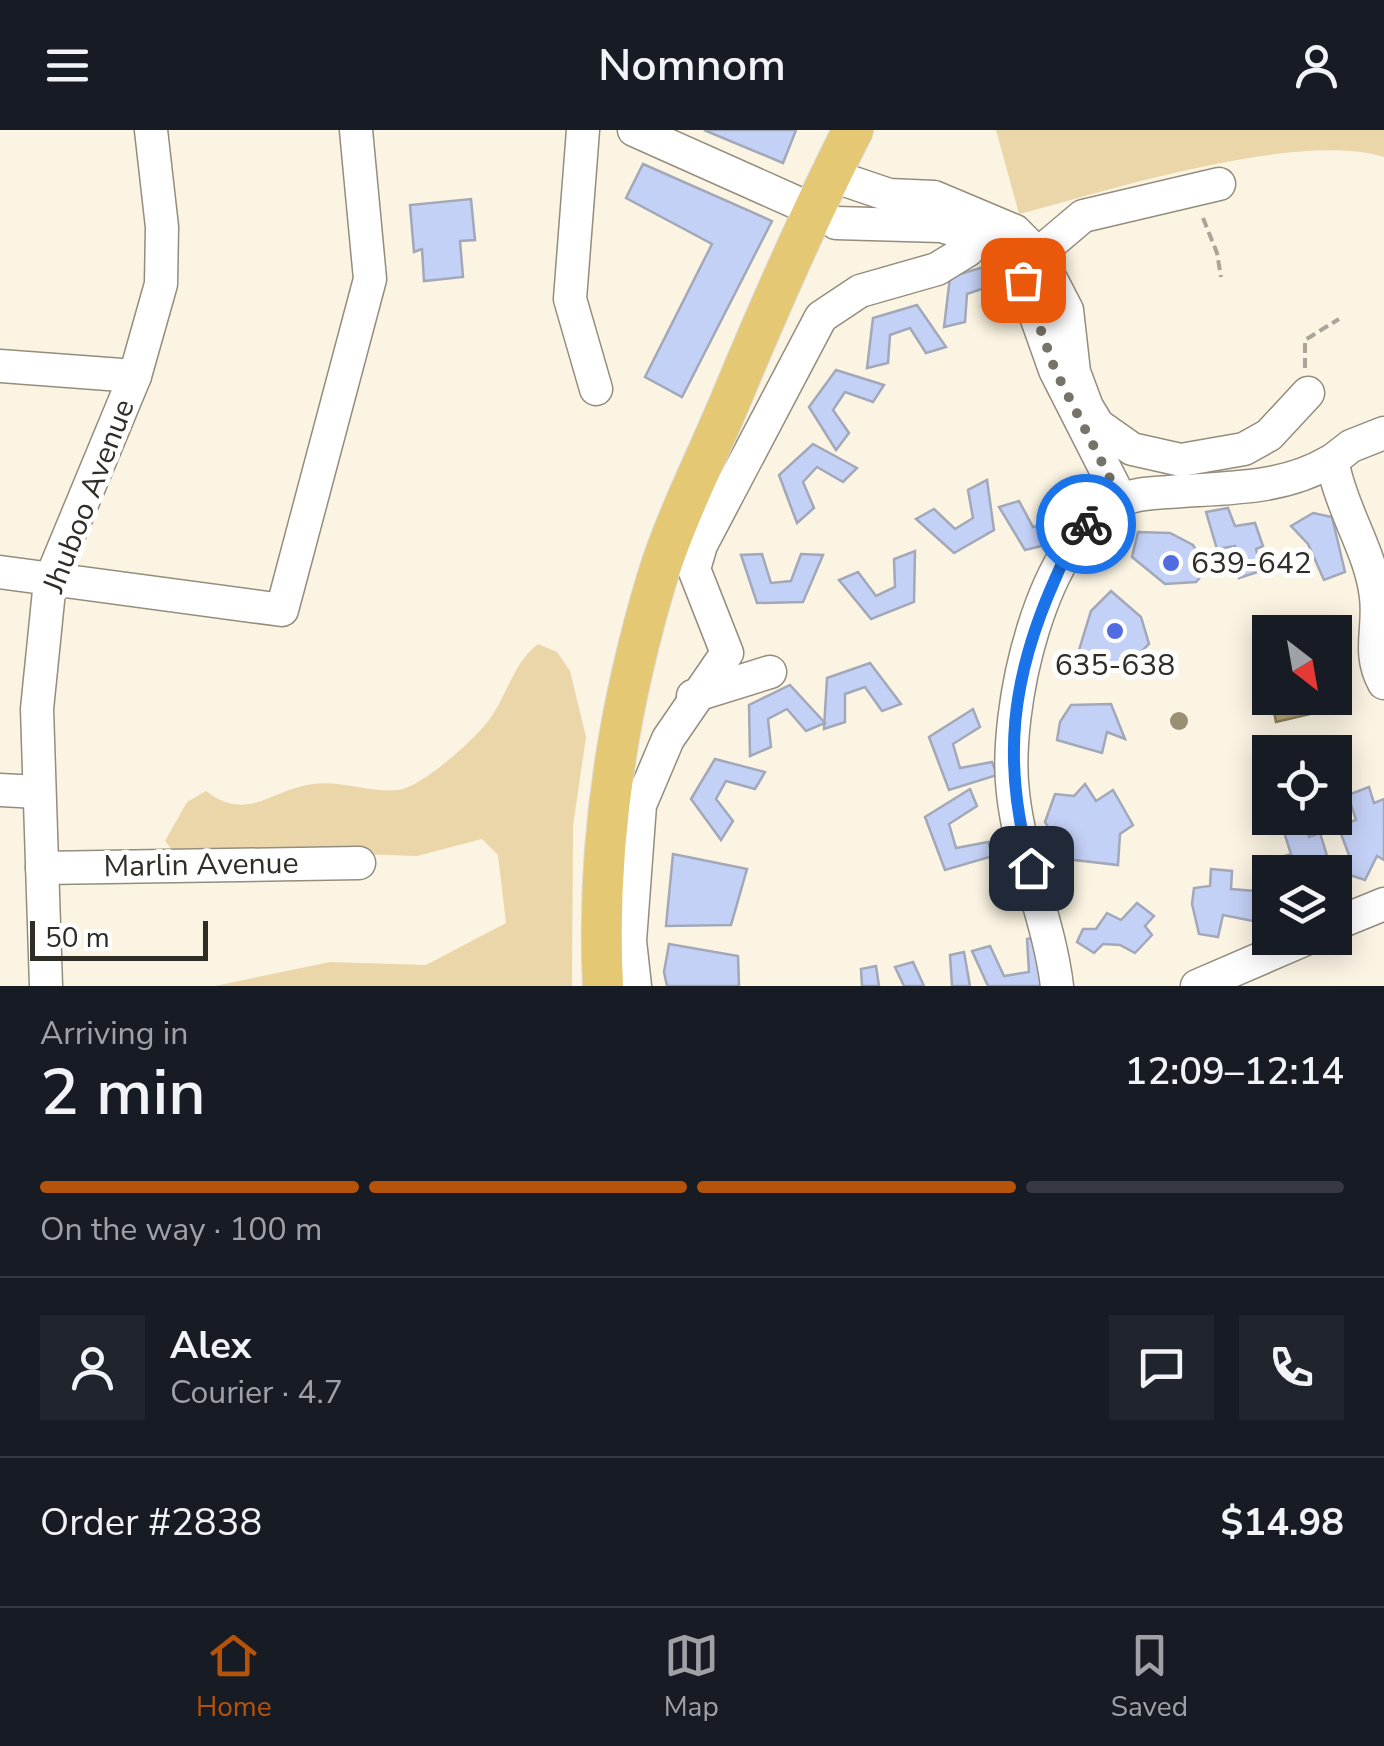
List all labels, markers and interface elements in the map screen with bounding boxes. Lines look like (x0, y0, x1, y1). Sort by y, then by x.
text: Nomnom (598, 35, 786, 96)
icon: menu (40, 38, 95, 93)
icon: person (1289, 38, 1344, 93)
pin (981, 238, 1066, 323)
icon: bag (996, 253, 1051, 308)
street label: Jhuboo Avenue (33, 393, 145, 600)
courier (1036, 474, 1136, 574)
icon: bike (1059, 497, 1114, 552)
place label: 639-642 (1191, 543, 1312, 584)
marker: 639-642 (1160, 552, 1182, 574)
north arrow (1252, 615, 1352, 715)
map controls (1252, 615, 1352, 955)
marker: 635-638 (1104, 620, 1126, 642)
place label: 635-638 (1055, 645, 1175, 686)
button: locate (1252, 735, 1352, 835)
pin (989, 826, 1074, 911)
icon: home (1004, 841, 1059, 896)
street label: Marlin Avenue (103, 843, 299, 887)
button: layers (1252, 855, 1352, 955)
scale bar (30, 916, 208, 960)
text: 50 m (45, 919, 110, 957)
text: Arriving in (40, 1012, 188, 1055)
text: 12:09–12:14 (1125, 1046, 1344, 1097)
text: 2 min (40, 1048, 206, 1137)
text: On the way · 100 m (40, 1208, 322, 1251)
button: person (40, 1315, 145, 1420)
button: chat (1109, 1315, 1214, 1420)
button: phone (1239, 1315, 1344, 1420)
text: Alex (170, 1320, 251, 1371)
text: Courier · 4.7 (170, 1371, 343, 1414)
text: Order #2838 (40, 1497, 262, 1548)
text: $14.98 (1221, 1497, 1344, 1548)
tab: Home (196, 1628, 272, 1726)
tab: Map (664, 1628, 719, 1726)
tab: Saved (1111, 1628, 1188, 1726)

